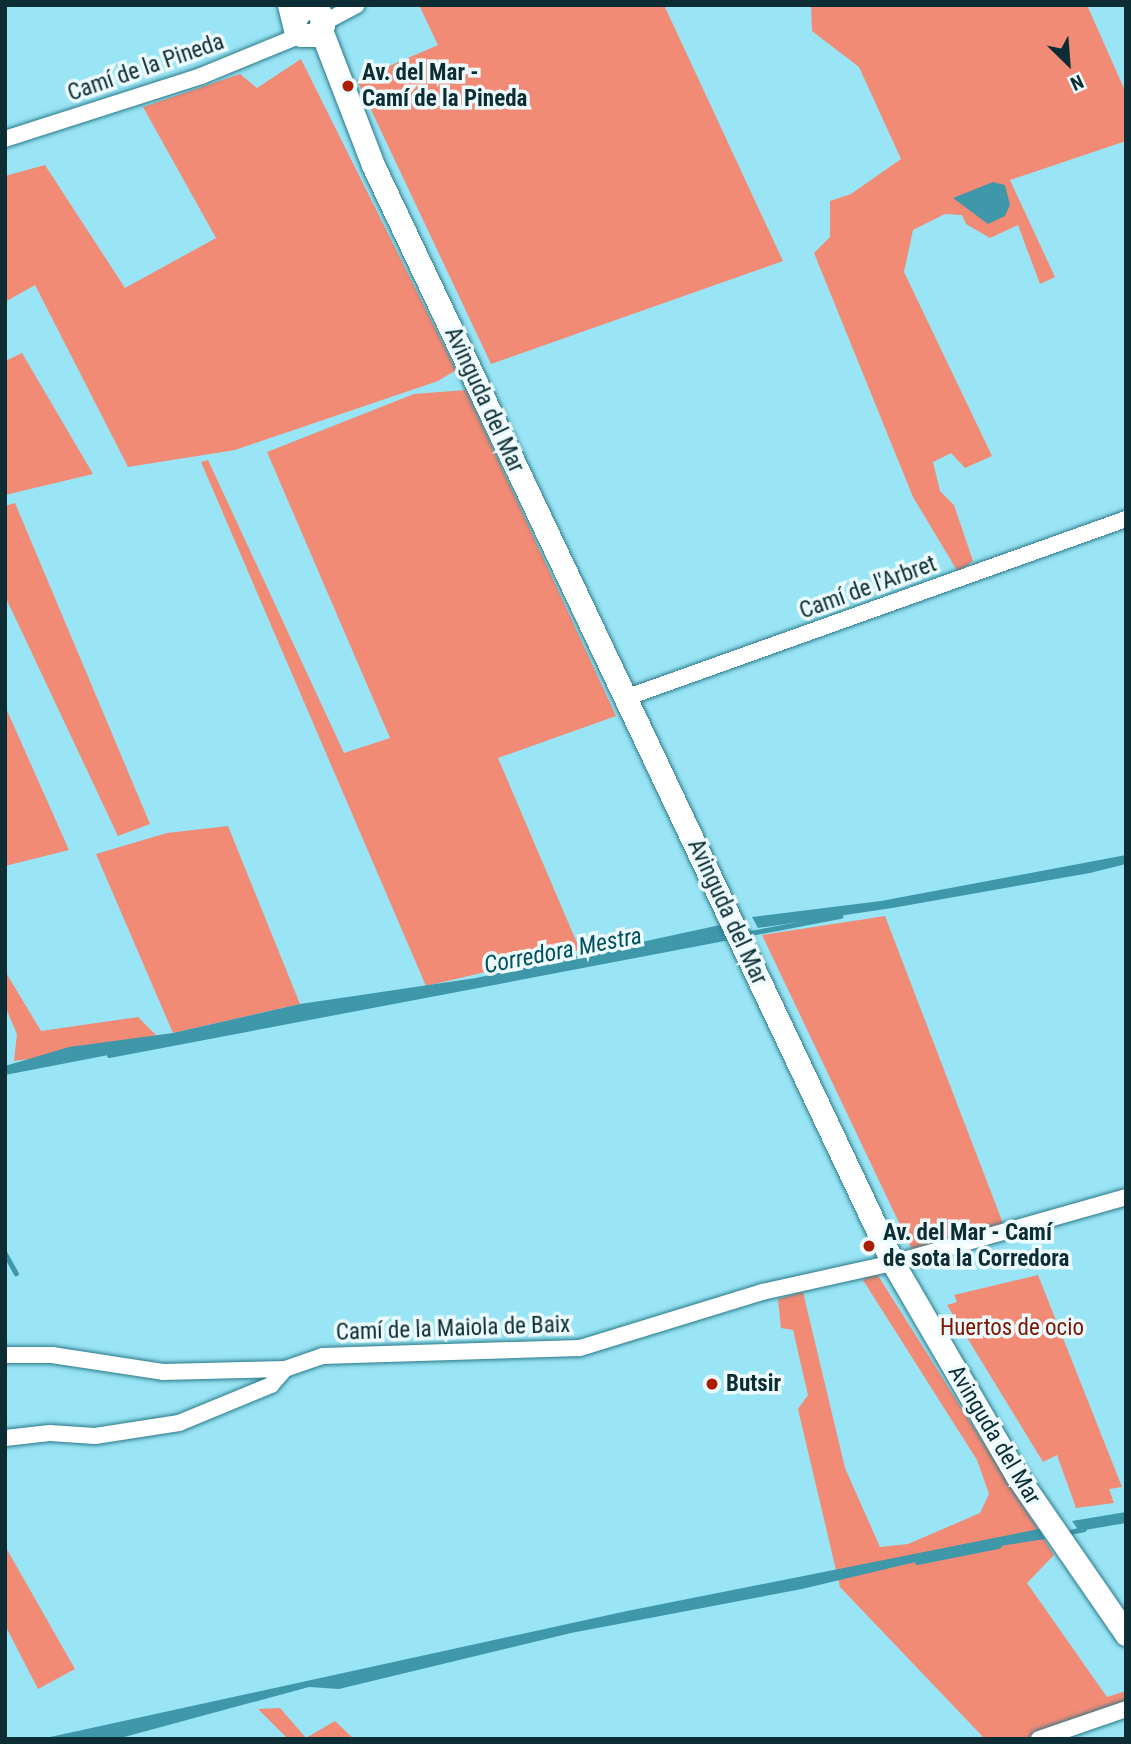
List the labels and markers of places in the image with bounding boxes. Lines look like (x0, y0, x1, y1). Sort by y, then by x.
place label: Av. del Mar - Camí de la Pineda (362, 59, 527, 113)
marker: Av. del Mar - Camí de la Pineda (340, 78, 356, 94)
place label: Av. del Mar - Camí de sota la Corredora (883, 1219, 1069, 1273)
marker: Av. del Mar - Camí de sota la Corredora (861, 1238, 877, 1254)
place label: Butsir (726, 1370, 781, 1398)
marker: Butsir (704, 1376, 720, 1392)

